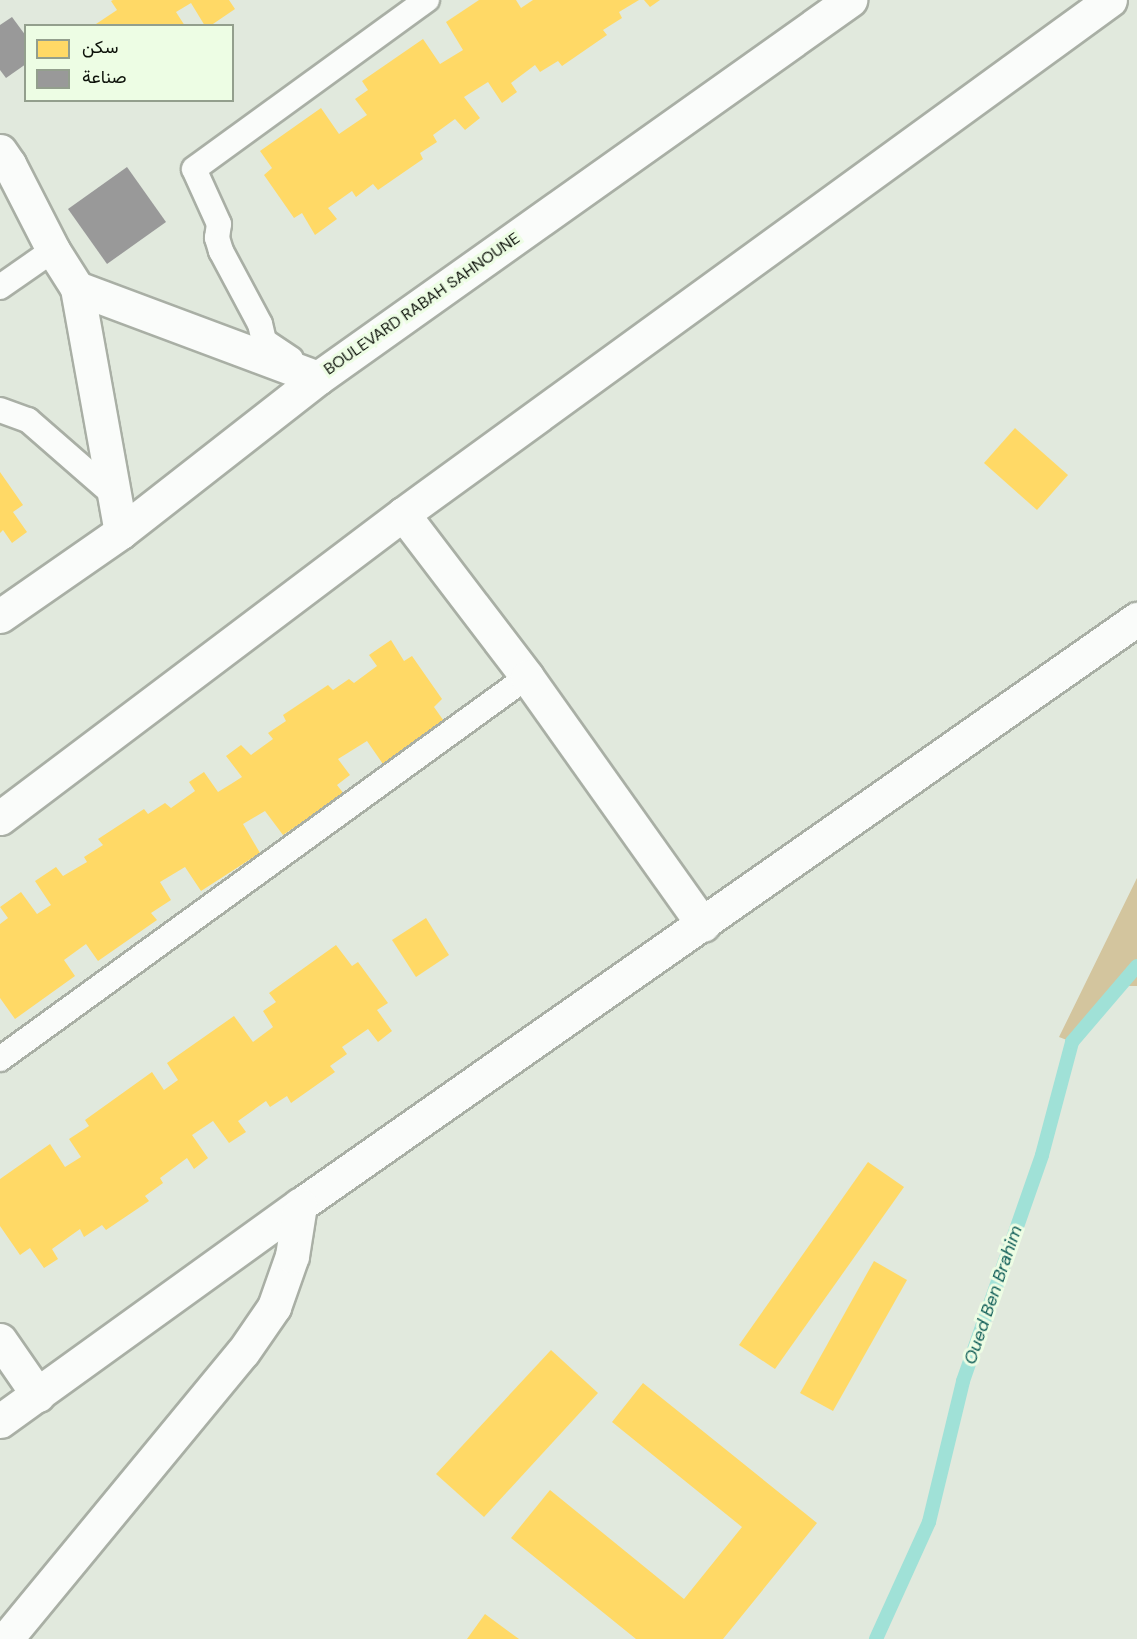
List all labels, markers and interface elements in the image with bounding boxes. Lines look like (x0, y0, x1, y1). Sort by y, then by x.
legend (24, 24, 234, 102)
text: سكن (82, 35, 118, 59)
text: صناعة (82, 65, 127, 89)
street label: BOULEVARD RABAH SAHNOUNE (320, 229, 524, 379)
water label: Oued Ben Brahim (959, 1223, 1027, 1367)

